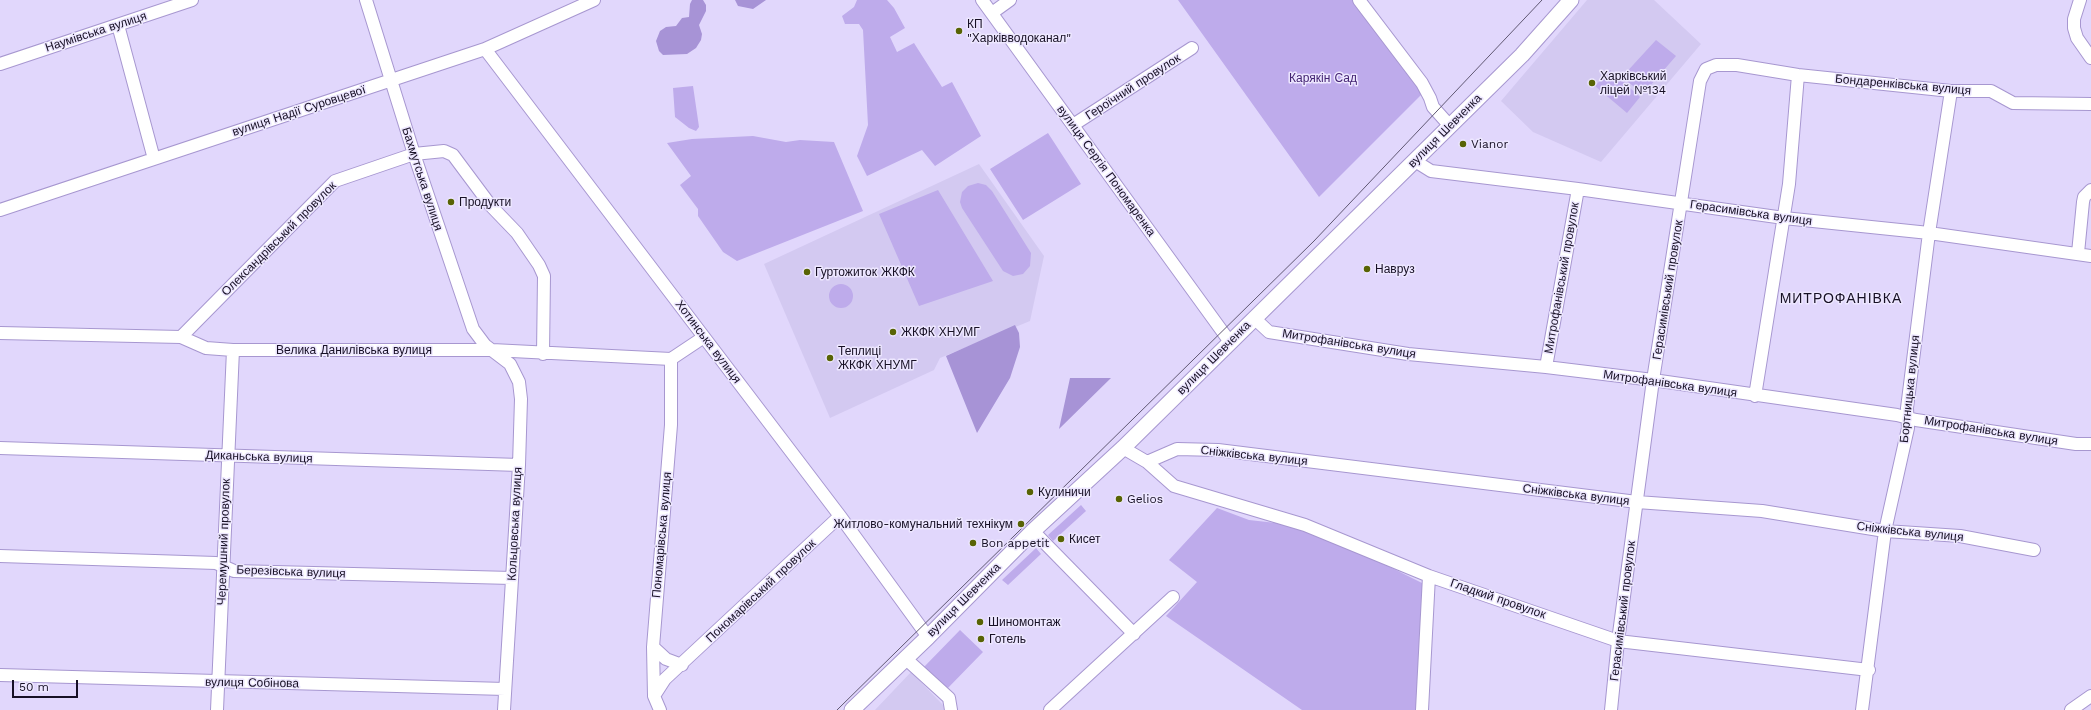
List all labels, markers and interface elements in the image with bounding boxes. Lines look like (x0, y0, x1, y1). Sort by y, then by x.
street label: Наумівська вулиця (44, 9, 148, 55)
place label: КП "Харківводоканал" (967, 17, 1071, 45)
marker: КП "Харківводоканал" (954, 26, 964, 36)
street label: Героїчний провулок (1083, 51, 1183, 123)
place label: Харківський ліцей №134 (1600, 69, 1666, 97)
park label: Карякін Сад (1289, 71, 1357, 85)
street label: Бондаренківська вулиця (1834, 72, 1972, 98)
marker: Харківський ліцей №134 (1587, 78, 1597, 88)
street label: вулиця Надії Суровцевої (231, 83, 367, 139)
street label: вулиця Шевченка (1405, 91, 1485, 171)
street label: вулиця Сергія Пономаренка (1054, 103, 1158, 239)
street label: Бахмутська вулиця (399, 126, 445, 232)
place label: Vianor (1471, 137, 1508, 151)
marker: Vianor (1458, 139, 1468, 149)
street label: Олександрівський провулок (219, 179, 339, 299)
place label: Продукти (459, 195, 511, 209)
marker: Продукти (446, 197, 456, 207)
street label: Герасимівська вулиця (1689, 197, 1813, 229)
street label: Митрофанівський провулок (1542, 201, 1582, 355)
street label: Герасимівський провулок (1650, 219, 1686, 361)
place label: Навруз (1375, 262, 1415, 276)
marker: Навруз (1362, 264, 1372, 274)
place label: Гуртожиток ЖКФК (815, 265, 915, 279)
marker: Гуртожиток ЖКФК (802, 267, 812, 277)
district label: МИТРОФАНІВКА (1780, 291, 1902, 307)
street label: Хотинська вулиця (672, 298, 744, 386)
street label: вулиця Шевченка (1174, 318, 1254, 398)
place label: ЖКФК ХНУМГ (901, 325, 980, 339)
street label: Митрофанівська вулиця (1281, 326, 1417, 362)
marker: ЖКФК ХНУМГ (888, 327, 898, 337)
street label: Бортницька вулиця (1897, 334, 1923, 444)
street label: Велика Данилівська вулиця (276, 343, 432, 357)
place label: Теплиці ЖКФК ХНУМГ (838, 344, 917, 372)
marker: Теплиці ЖКФК ХНУМГ (825, 353, 835, 363)
street label: Митрофанівська вулиця (1602, 367, 1738, 401)
street label: Митрофанівська вулиця (1923, 413, 2059, 449)
street label: Сніжківська вулиця (1200, 443, 1308, 469)
street label: Диканьська вулиця (205, 448, 313, 466)
street label: Кольцовська вулиця (505, 467, 525, 581)
street label: Пономарівська вулиця (649, 471, 675, 599)
street label: Черемушний провулок (215, 478, 233, 606)
street label: Сніжківська вулиця (1522, 481, 1630, 509)
place label: Кулиничи (1038, 485, 1091, 499)
marker: Кулиничи (1025, 487, 1035, 497)
place label: Gelios (1127, 492, 1163, 506)
marker: Gelios (1114, 494, 1124, 504)
place label: Житлово-комунальний технікум (833, 517, 1013, 531)
marker: Житлово-комунальний технікум (1016, 519, 1026, 529)
street label: Сніжківська вулиця (1856, 519, 1964, 545)
place label: Кисет (1069, 532, 1100, 546)
marker: Кисет (1056, 534, 1066, 544)
street label: Пономарівський провулок (703, 536, 819, 646)
place label: Bon appetit (981, 536, 1049, 550)
marker: Bon appetit (968, 538, 978, 548)
street label: Герасимівський провулок (1607, 540, 1639, 682)
street label: вулиця Шевченка (924, 560, 1004, 640)
street label: Березівська вулиця (236, 563, 346, 581)
street label: Гладкий провулок (1448, 576, 1548, 622)
place label: Шиномонтаж (988, 615, 1061, 629)
marker: Шиномонтаж (975, 617, 985, 627)
place label: Готель (989, 632, 1026, 646)
marker: Готель (976, 634, 986, 644)
scale bar (14, 672, 80, 698)
street label: вулиця Собінова (205, 675, 299, 691)
text: 50 m (19, 680, 49, 694)

